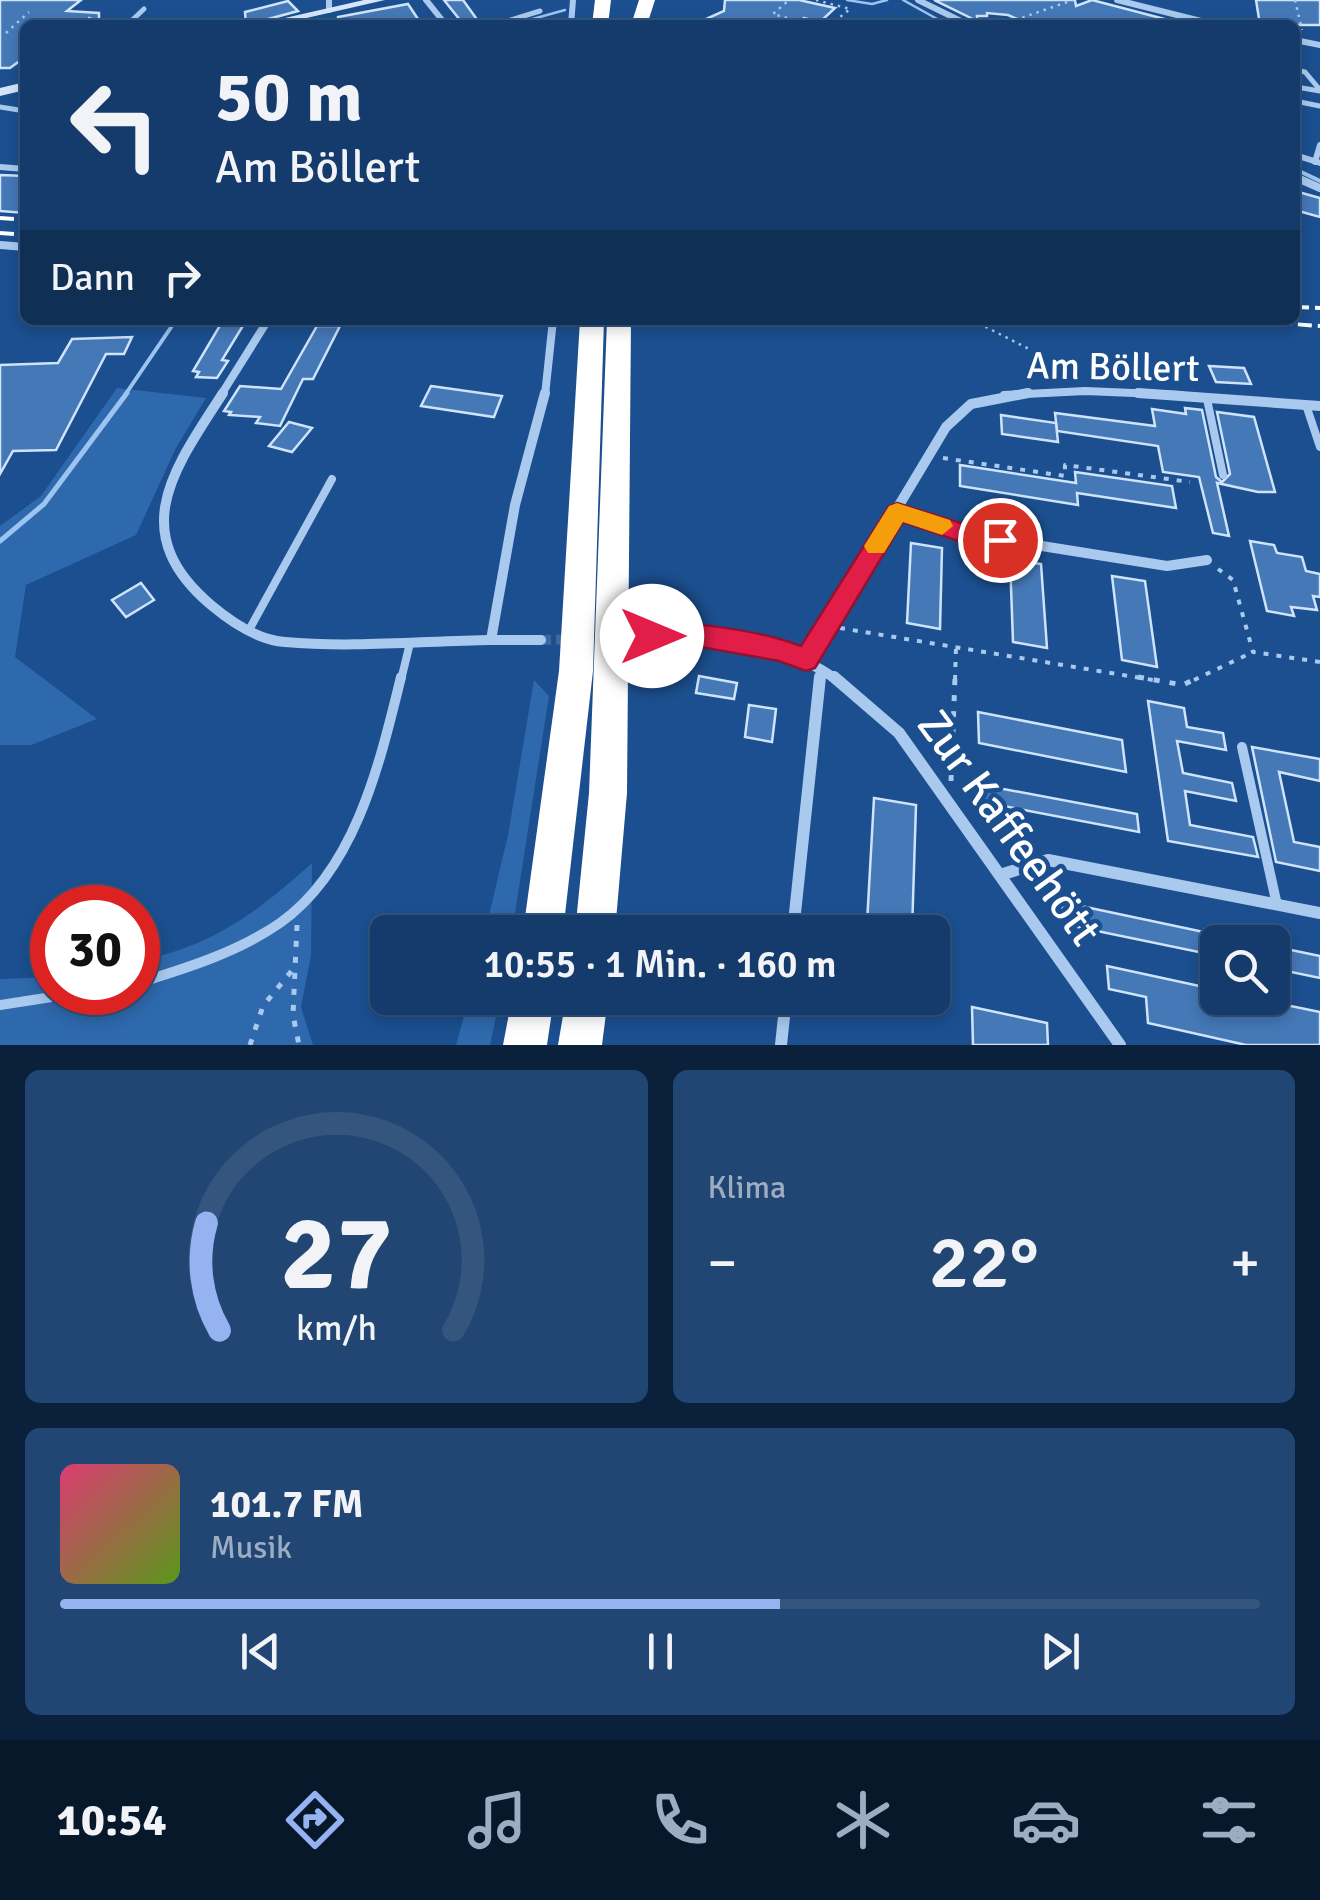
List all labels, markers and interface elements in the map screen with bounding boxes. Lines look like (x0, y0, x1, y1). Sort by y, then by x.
text: 50 m (215, 54, 363, 140)
icon: left (50, 60, 180, 190)
text: Am Böllert (215, 140, 420, 195)
icon: right (155, 250, 210, 305)
text: Dann (50, 254, 135, 301)
street label: Am Böllert (1026, 342, 1200, 392)
pin (958, 498, 1043, 583)
icon: arrive (973, 513, 1028, 568)
position arrow (600, 584, 704, 688)
street label: Zur Kaffeehött (905, 700, 1113, 956)
speed limit sign: 30 (30, 885, 160, 1015)
map controls (1200, 925, 1290, 1015)
button: search (1200, 925, 1290, 1015)
text: 10:55 · 1 Min. · 160 m (484, 941, 836, 988)
text: Klima (708, 1168, 786, 1207)
text: 27 (280, 1190, 392, 1318)
text: 22° (929, 1216, 1039, 1309)
text: − (708, 1229, 737, 1297)
text: + (1230, 1229, 1260, 1297)
text: km/h (296, 1306, 377, 1350)
text: 101.7 FM (210, 1481, 363, 1528)
text: Musik (210, 1528, 292, 1567)
icon: previous (233, 1624, 288, 1679)
icon: pause (633, 1624, 688, 1679)
icon: next (1033, 1624, 1088, 1679)
icon: directions (280, 1785, 350, 1855)
icon: music (462, 1785, 532, 1855)
icon: phone (645, 1785, 715, 1855)
icon: climate (828, 1785, 898, 1855)
icon: car (1011, 1785, 1081, 1855)
icon: filters (1194, 1785, 1264, 1855)
text: 10:54 (56, 1793, 167, 1848)

